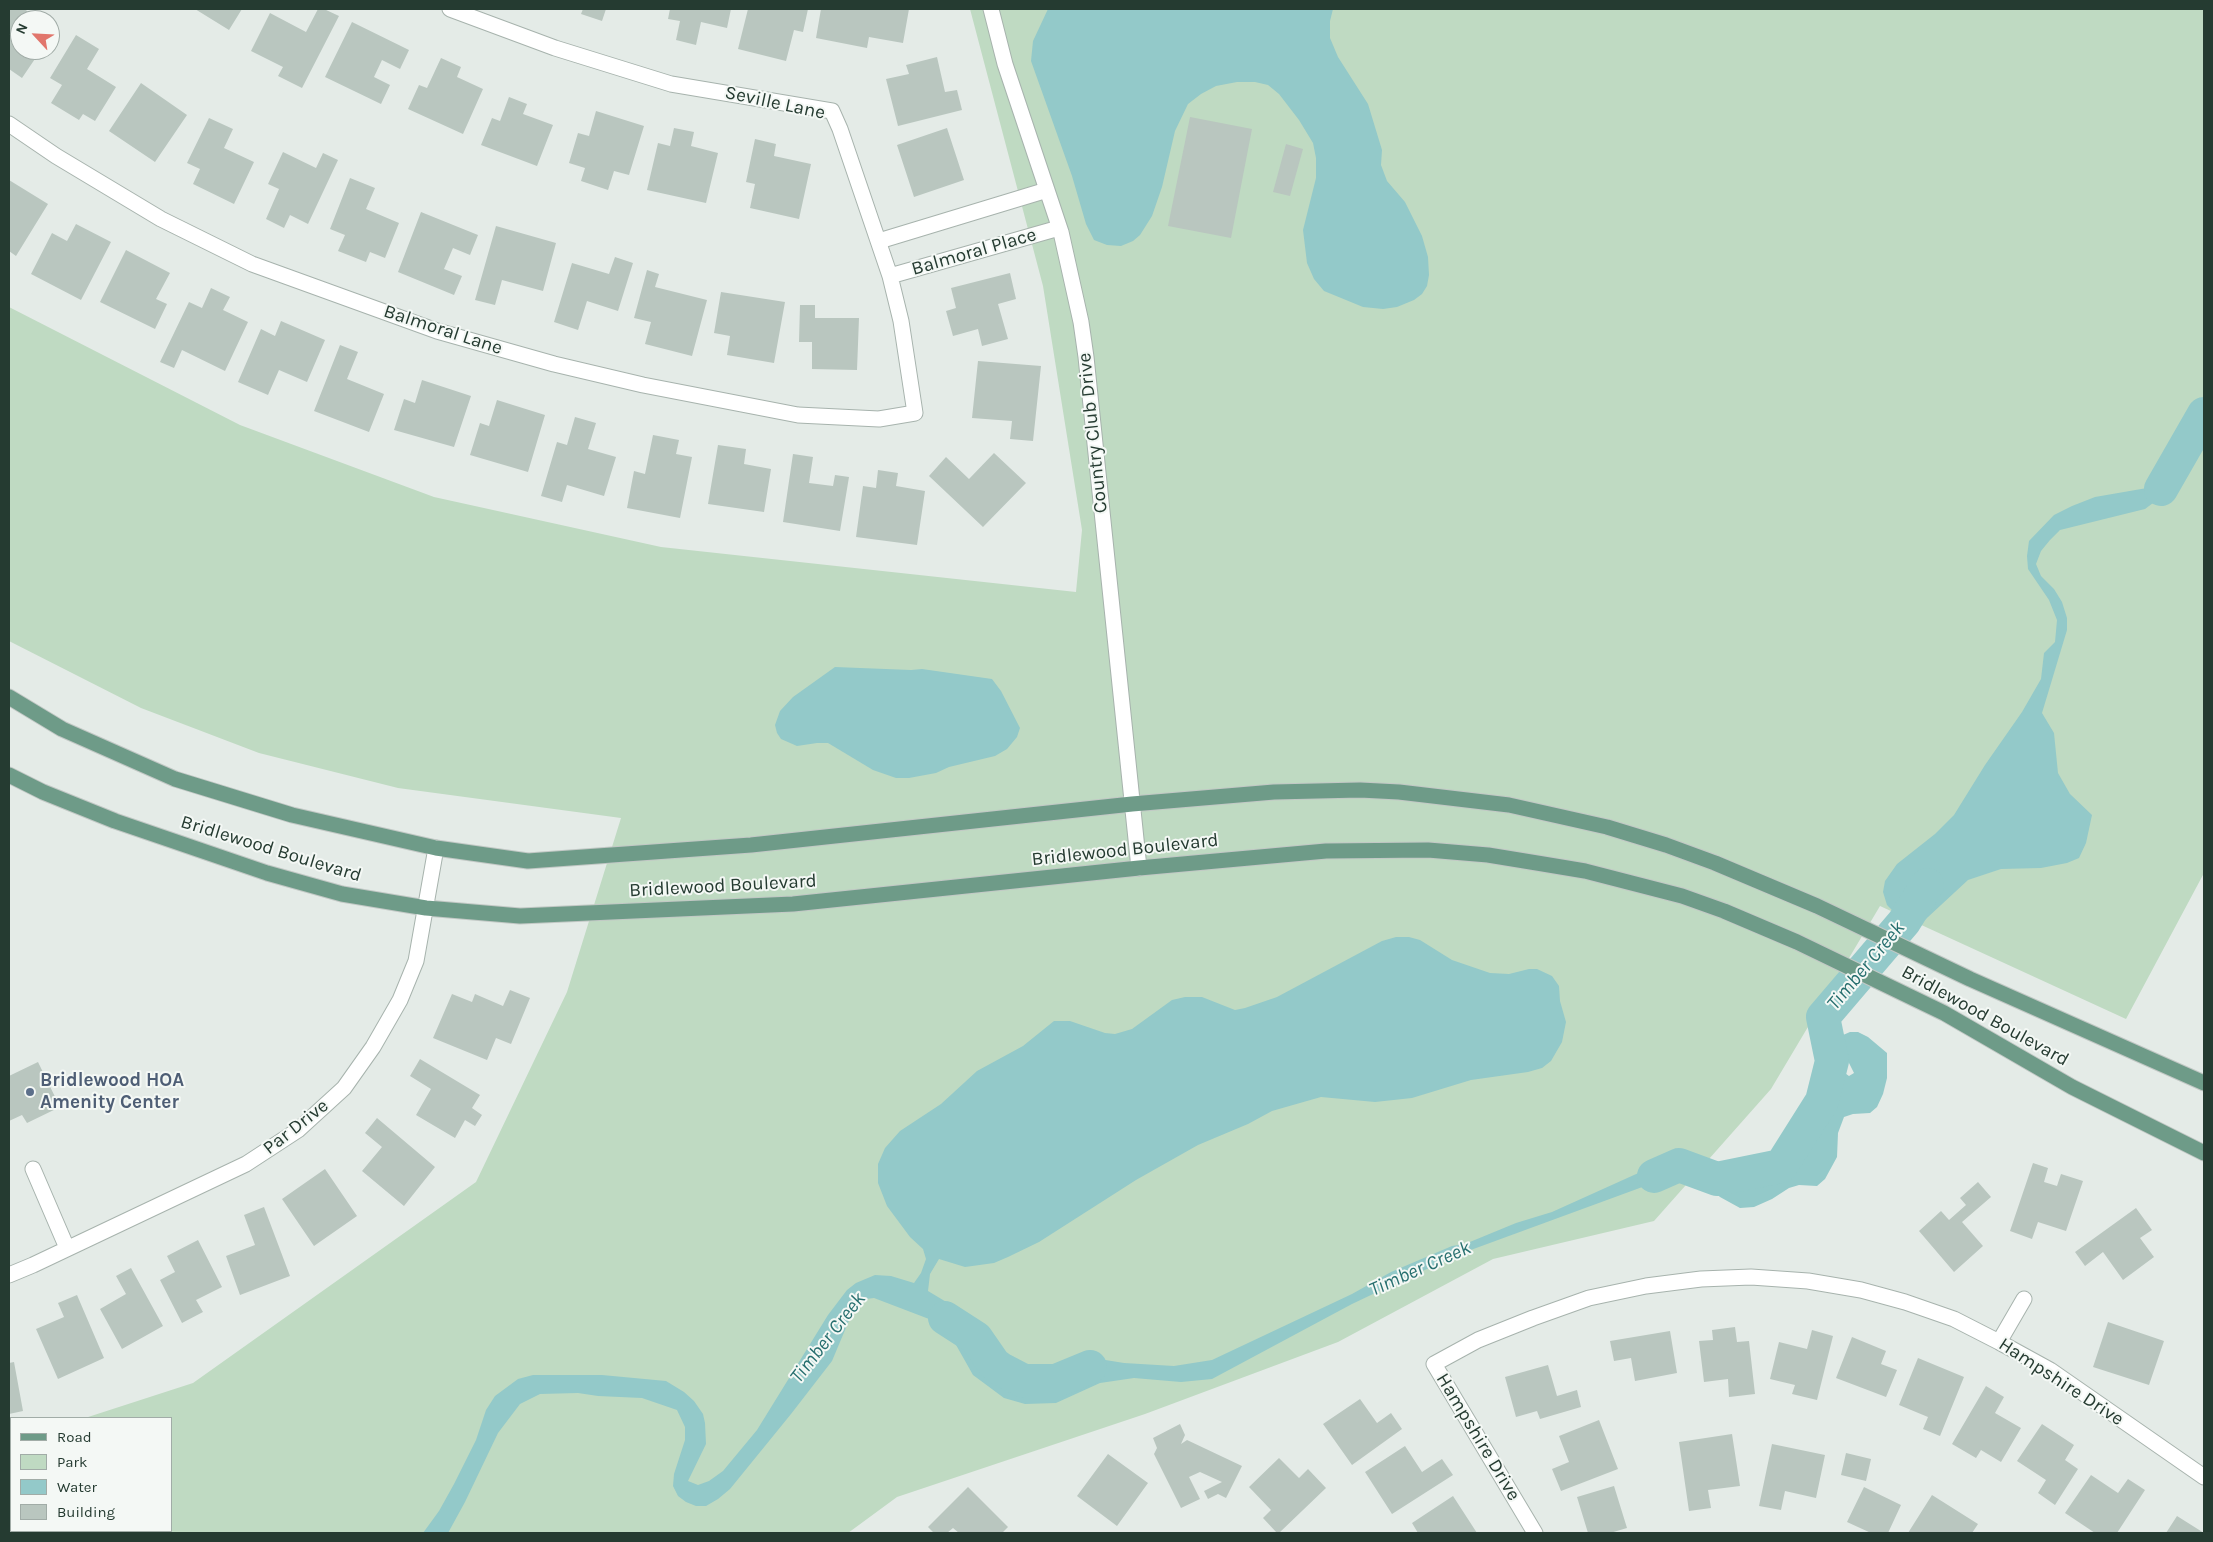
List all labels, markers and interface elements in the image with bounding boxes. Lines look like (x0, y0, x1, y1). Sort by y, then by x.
north arrow (10, 10, 60, 60)
text: N (12, 21, 32, 37)
street label: Seville Lane (723, 81, 827, 125)
street label: Balmoral Place (909, 223, 1039, 281)
street label: Balmoral Lane (381, 300, 505, 360)
street label: Country Club Drive (1073, 352, 1113, 514)
street label: Bridlewood Boulevard (178, 811, 364, 887)
street label: Bridlewood Boulevard (1030, 829, 1220, 871)
street label: Bridlewood Boulevard (629, 870, 817, 902)
water label: Timber Creek (1822, 917, 1910, 1015)
street label: Bridlewood Boulevard (1897, 960, 2073, 1072)
place label: Bridlewood HOA Amenity Center (40, 1070, 184, 1114)
marker: Bridlewood HOA Amenity Center (24, 1086, 36, 1098)
street label: Par Drive (259, 1094, 333, 1160)
water label: Timber Creek (1365, 1236, 1475, 1302)
water label: Timber Creek (785, 1288, 871, 1388)
street label: Hampshire Drive (1994, 1333, 2128, 1431)
street label: Hampshire Drive (1431, 1369, 1525, 1505)
legend (10, 1417, 172, 1532)
text: Road (57, 1428, 92, 1446)
text: Park (57, 1453, 87, 1471)
text: Water (57, 1478, 97, 1496)
text: Building (57, 1503, 115, 1521)

